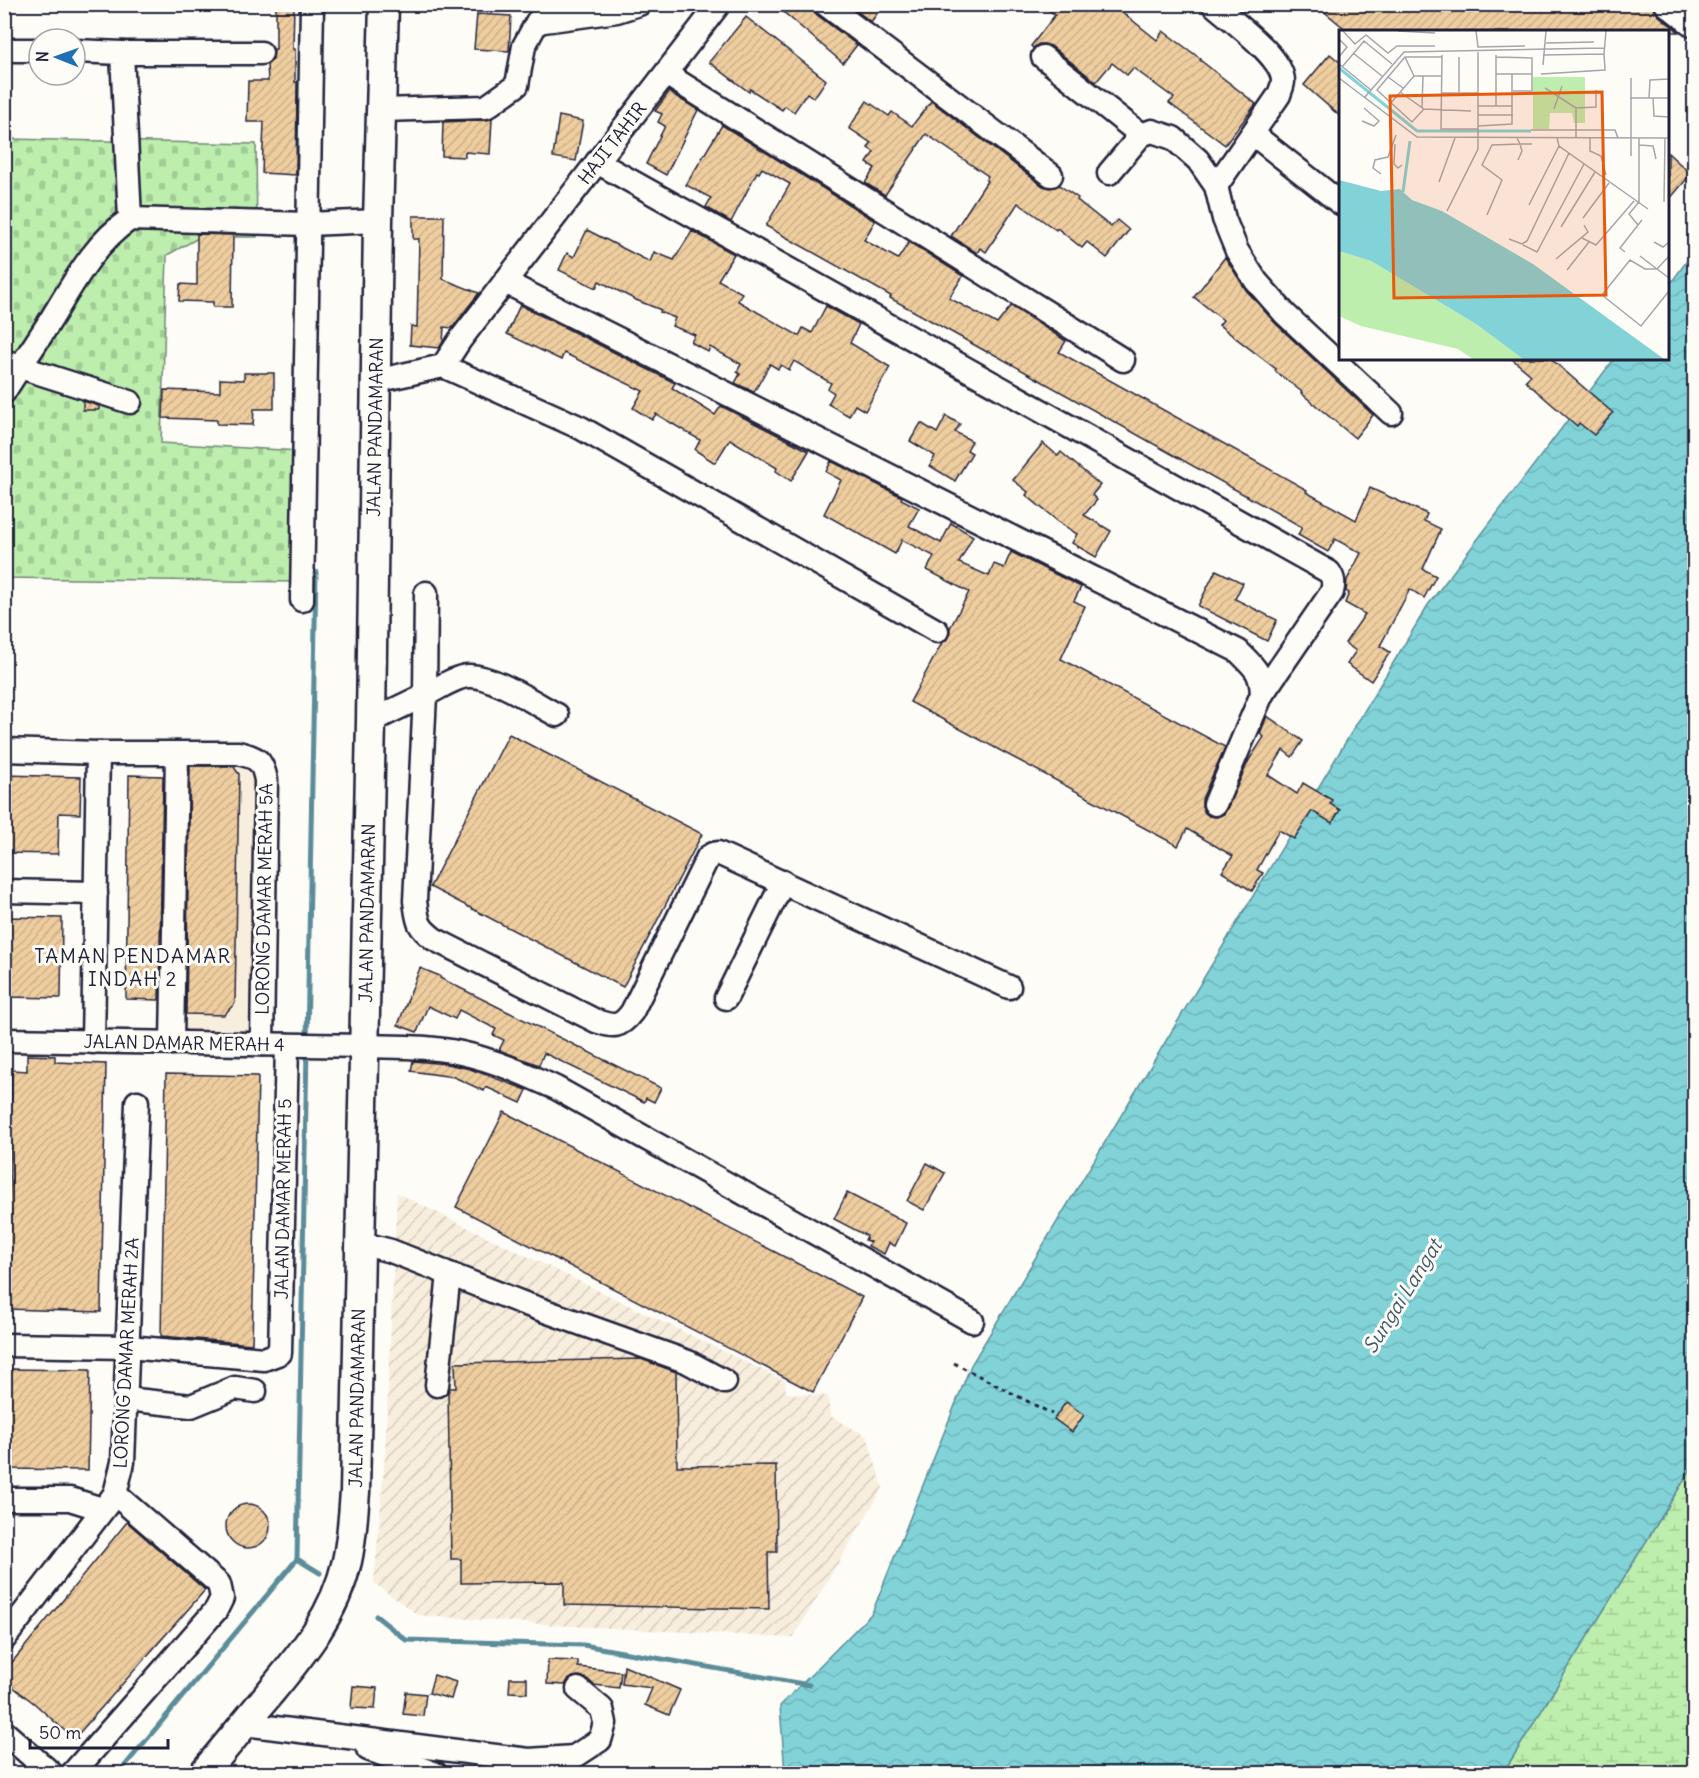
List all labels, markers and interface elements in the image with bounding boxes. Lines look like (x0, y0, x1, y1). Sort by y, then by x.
north arrow (27, 27, 87, 87)
inset map (1339, 30, 1669, 360)
text: N (32, 51, 52, 62)
street label: HAJI TAHIR (573, 97, 651, 189)
street label: JALAN PANDAMARAN (362, 337, 388, 517)
street label: LORONG DAMAR MERAH 5A (250, 783, 278, 1015)
street label: JALAN PANDAMARAN (354, 823, 380, 1003)
district label: TAMAN PENDAMAR INDAH 2 (34, 943, 232, 991)
street label: JALAN DAMAR MERAH 4 (83, 1030, 285, 1056)
street label: JALAN DAMAR MERAH 5 (270, 1098, 296, 1300)
water label: Sungai Langat (1357, 1233, 1448, 1357)
street label: LORONG DAMAR MERAH 2A (108, 1237, 144, 1469)
street label: JALAN PANDAMARAN (344, 1308, 370, 1488)
scale bar (30, 1712, 168, 1750)
text: 50 m (39, 1721, 81, 1744)

